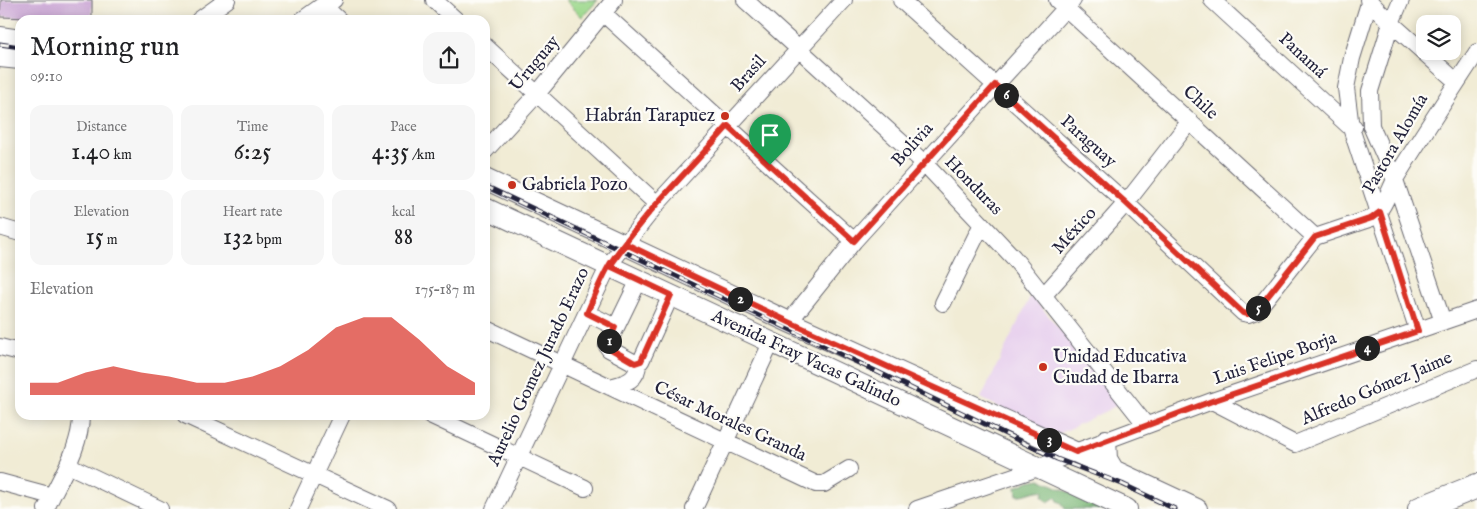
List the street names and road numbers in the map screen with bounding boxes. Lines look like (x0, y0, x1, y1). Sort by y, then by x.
street label: Panamá (1273, 28, 1331, 84)
street label: Uruguay (505, 31, 565, 97)
street label: Brasil (726, 51, 772, 97)
street label: Chile (1177, 81, 1223, 125)
street label: Pastora Alomía (1358, 90, 1434, 198)
street label: Paraguay (1055, 111, 1121, 173)
street label: Bolivia (887, 118, 939, 172)
street label: Honduras (939, 151, 1007, 221)
street label: México (1048, 202, 1102, 259)
street label: Aurelio Gomez Jurado Erazo (482, 264, 595, 471)
street label: Avenida Fray Vacas Galindo (707, 304, 905, 413)
street label: Luis Felipe Borja (1210, 327, 1340, 391)
street label: Alfredo Gómez Jaime (1297, 347, 1456, 432)
street label: César Morales Granda (650, 377, 810, 468)

